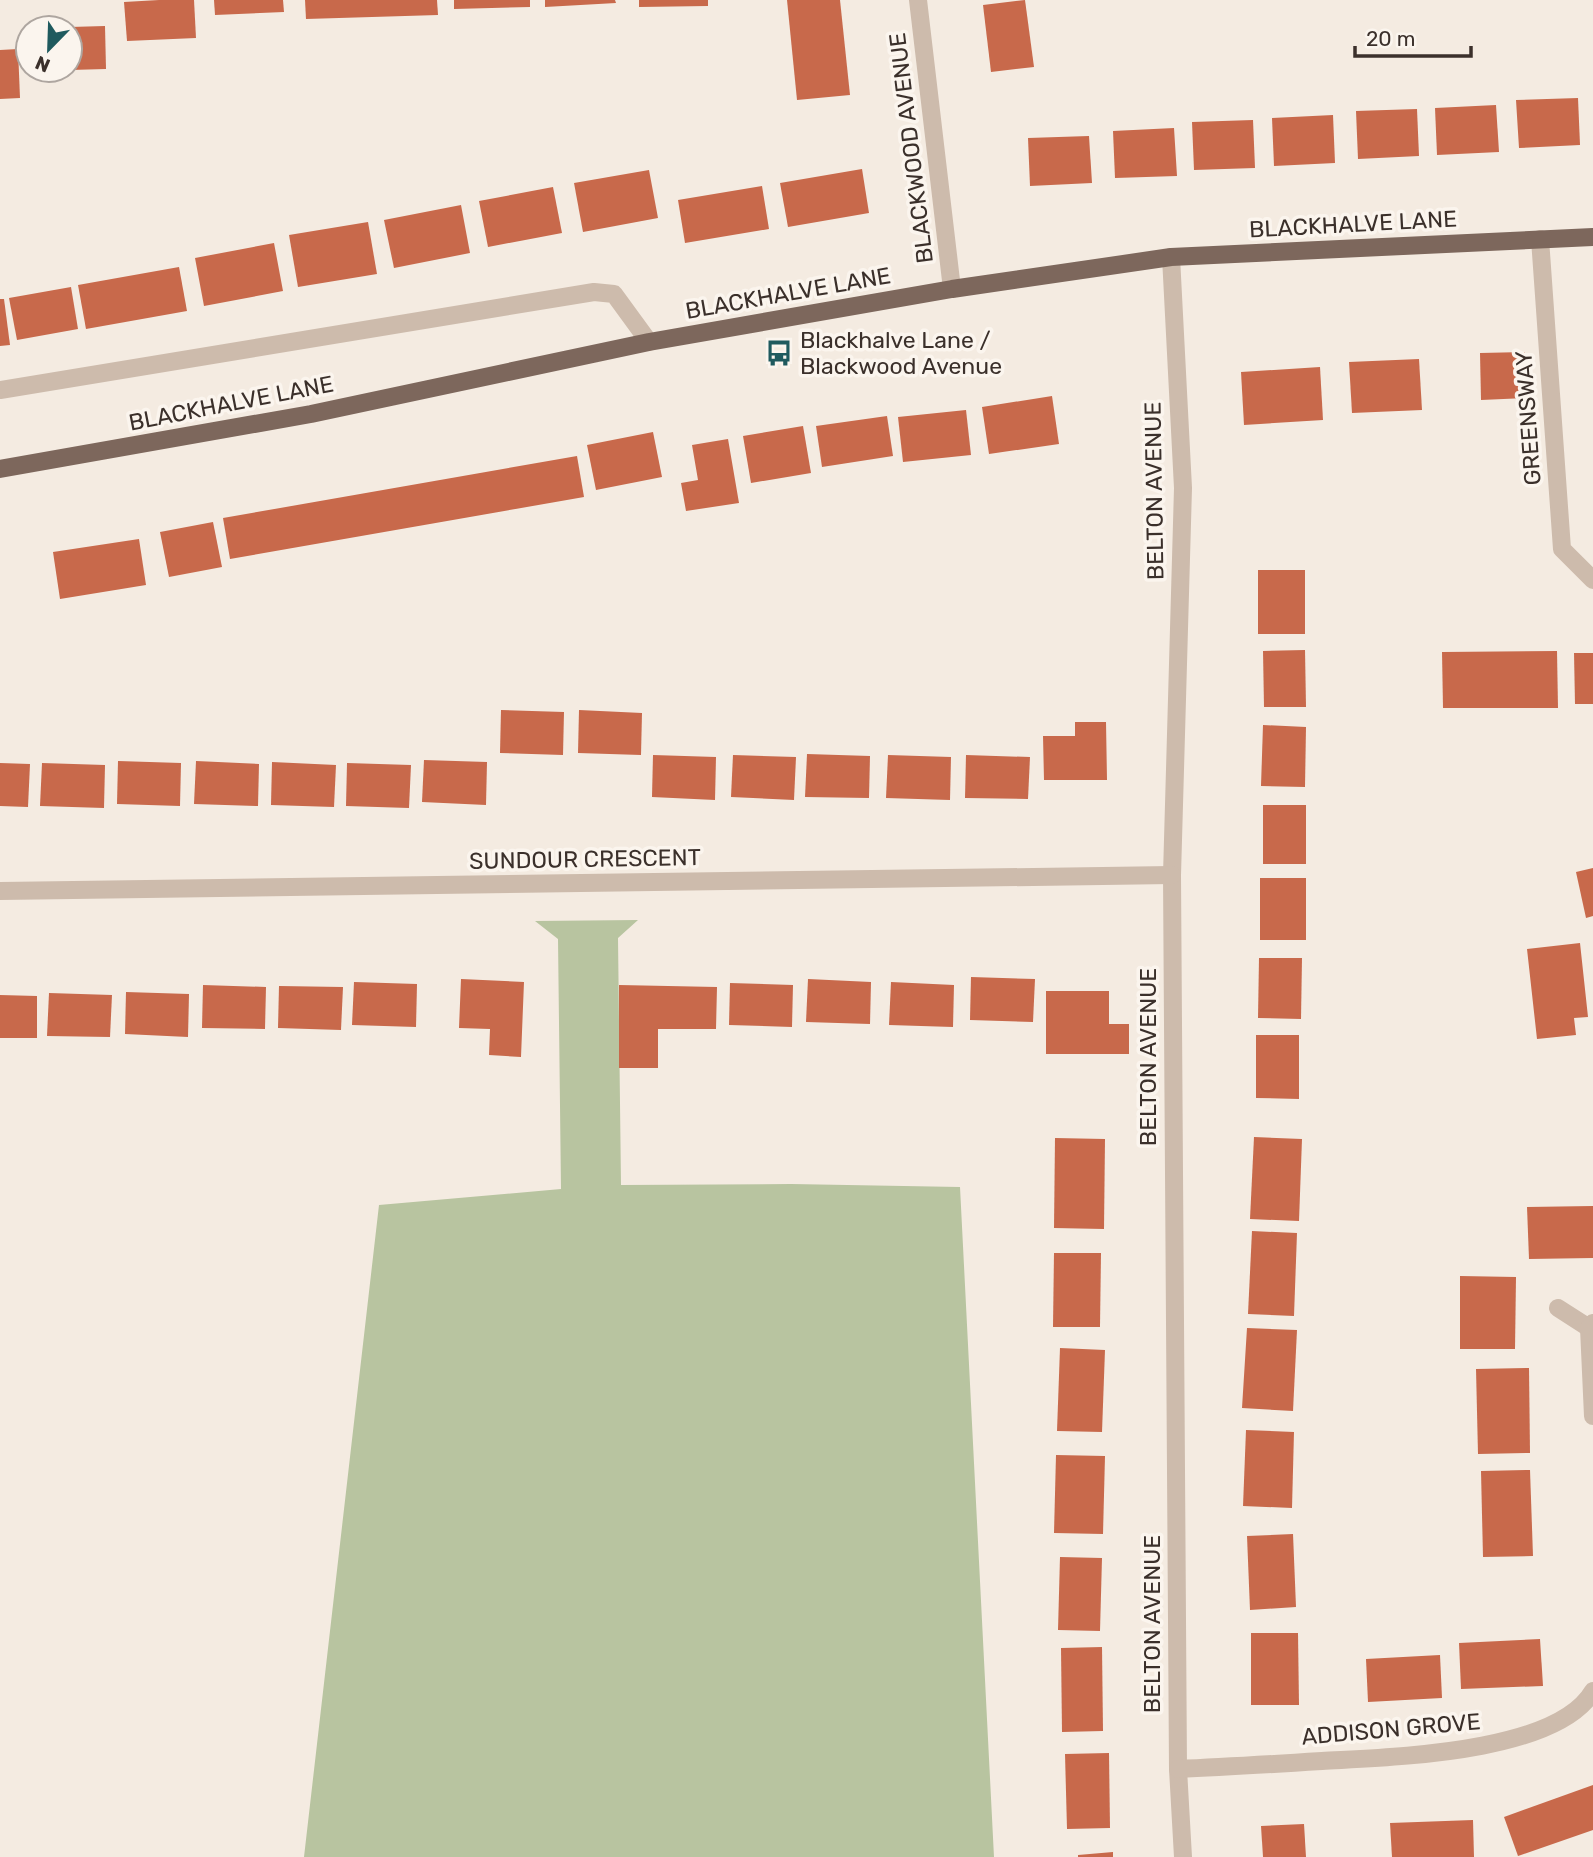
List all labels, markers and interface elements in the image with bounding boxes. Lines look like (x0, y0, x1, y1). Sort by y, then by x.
north arrow (14, 14, 84, 84)
scale bar (1355, 14, 1470, 58)
text: 20 m (1366, 26, 1415, 51)
street label: BLACKWOOD AVENUE (883, 31, 939, 265)
text: N (32, 51, 53, 77)
street label: BLACKHALVE LANE (1248, 205, 1458, 243)
street label: BLACKHALVE LANE (683, 261, 893, 325)
place label: Blackhalve Lane / Blackwood Avenue (800, 326, 1002, 380)
bus stop icon: Blackhalve Lane / Blackwood Avenue (764, 338, 794, 368)
street label: GREENSWAY (1509, 350, 1547, 486)
street label: BLACKHALVE LANE (126, 369, 336, 437)
street label: BELTON AVENUE (1138, 402, 1170, 580)
street label: SUNDOUR CRESCENT (469, 843, 701, 875)
street label: BELTON AVENUE (1134, 968, 1162, 1146)
street label: BELTON AVENUE (1138, 1535, 1166, 1713)
street label: ADDISON GROVE (1300, 1707, 1482, 1751)

